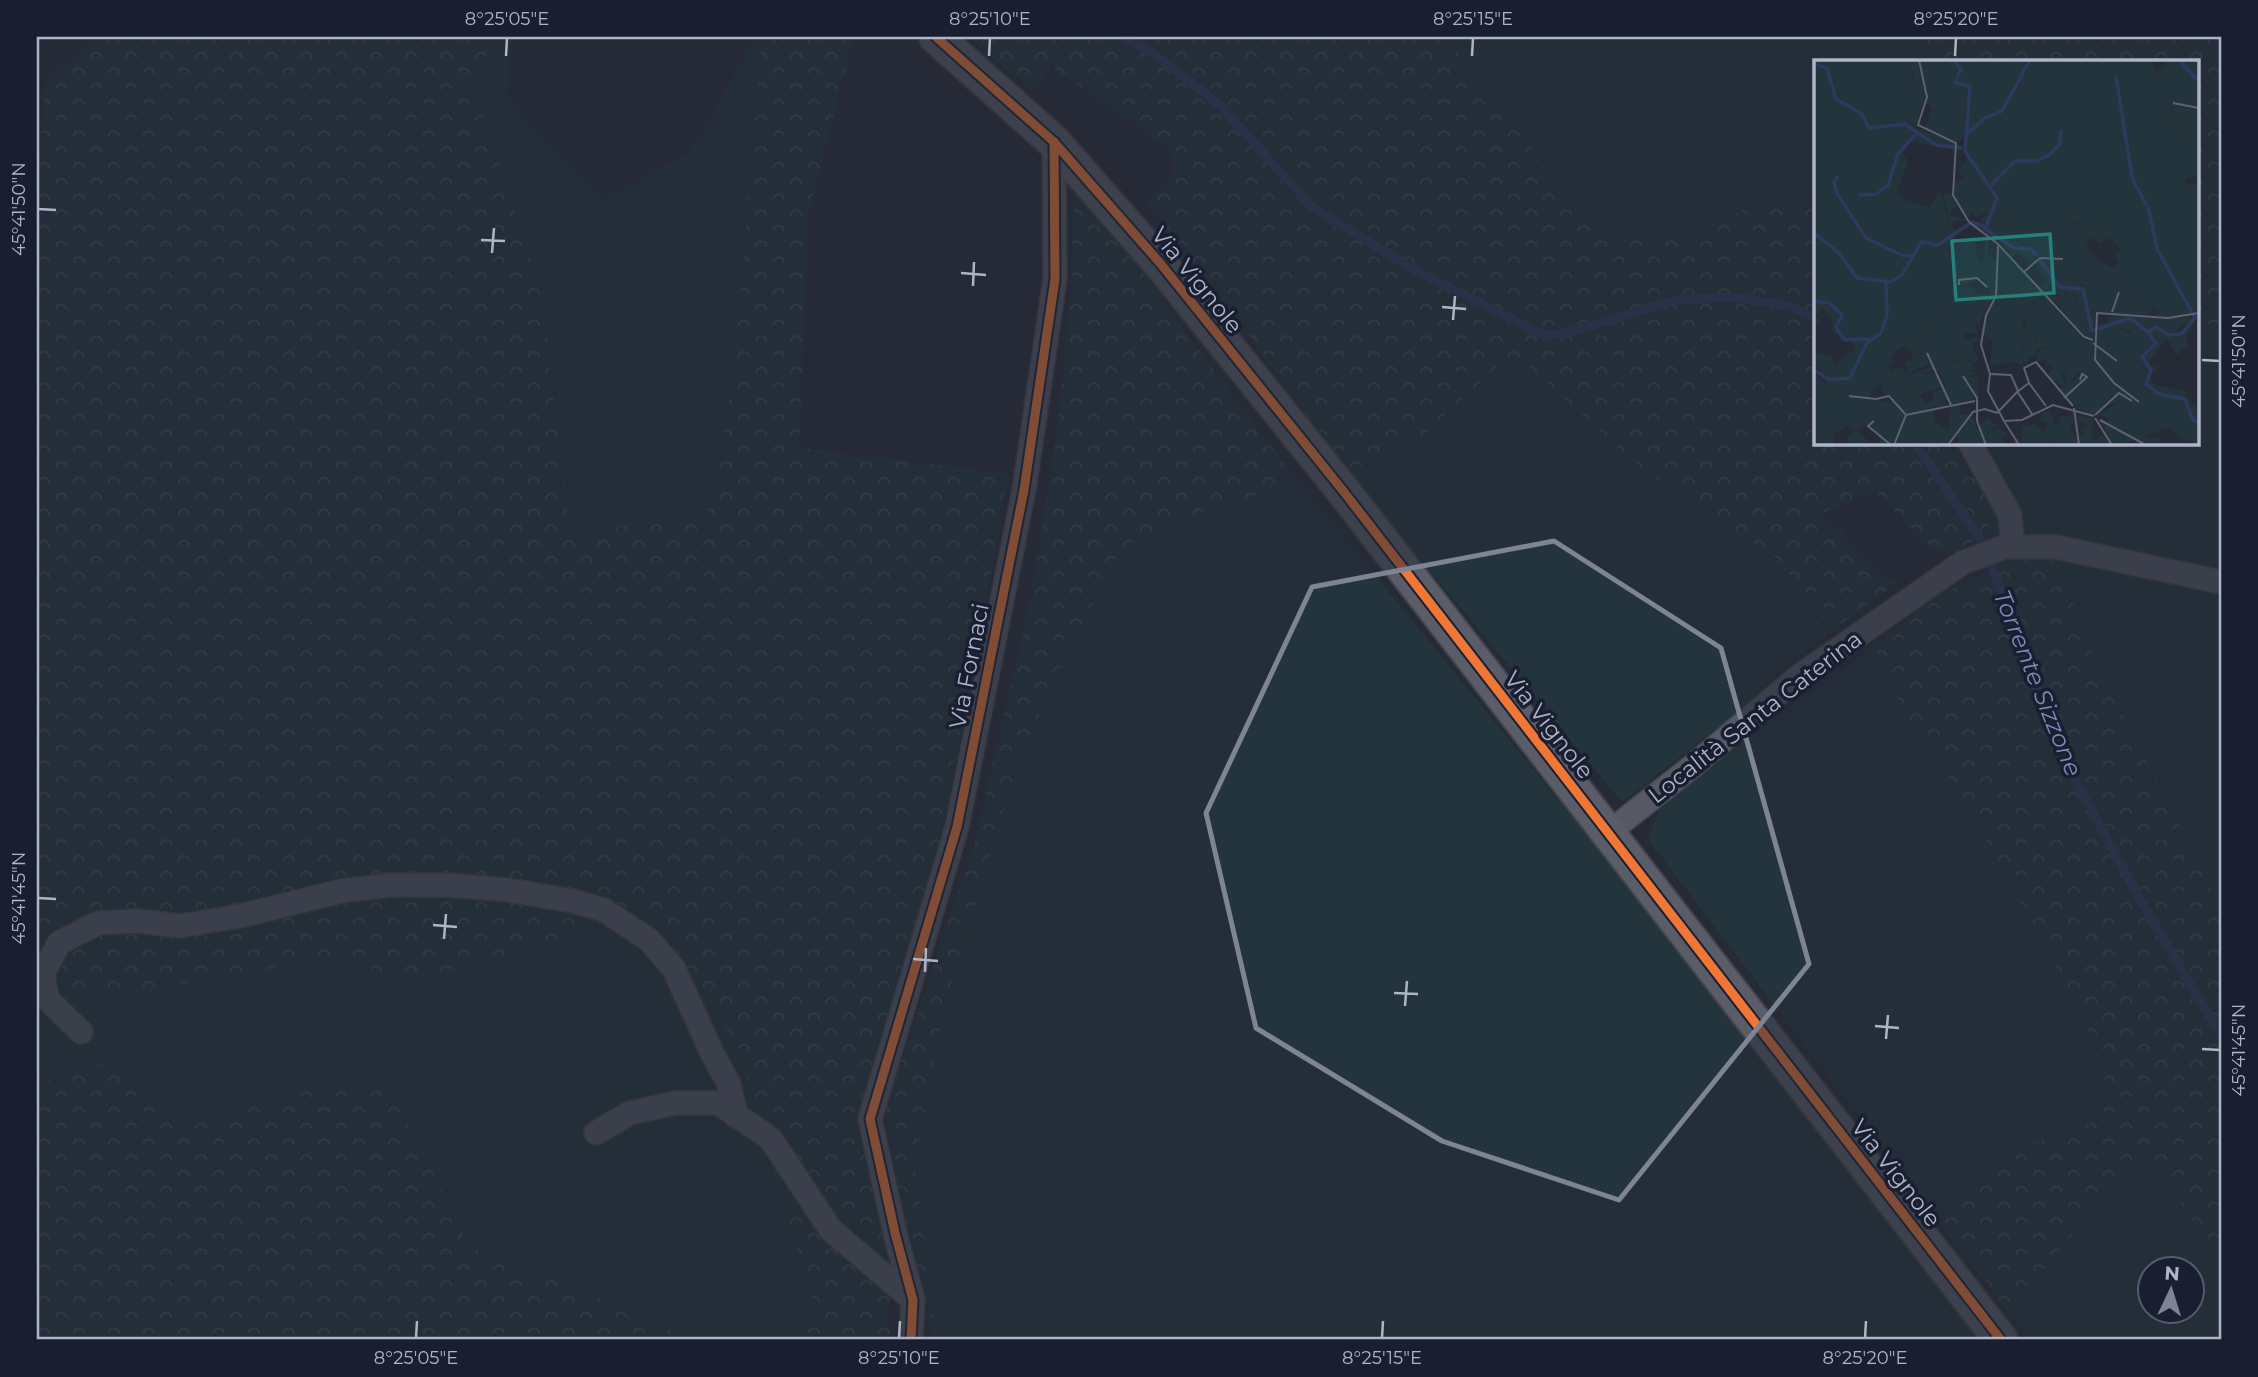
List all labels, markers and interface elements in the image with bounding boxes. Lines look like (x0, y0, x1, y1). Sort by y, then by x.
text: 8°25'05"E (465, 8, 549, 30)
text: 8°25'10"E (949, 8, 1031, 30)
text: 8°25'15"E (1433, 8, 1513, 30)
text: 8°25'20"E (1913, 8, 1999, 30)
inset map (1814, 60, 2198, 444)
text: 45°41'50"N (8, 162, 30, 256)
street label: Via Vignole (1146, 221, 1248, 339)
text: 45°41'50"N (2228, 314, 2250, 408)
water label: Torrente Sizzone (1987, 586, 2089, 780)
street label: Via Fornaci (943, 601, 995, 731)
street label: Località Santa Caterina (1643, 625, 1867, 809)
street label: Via Vignole (1498, 666, 1600, 784)
text: 45°41'45"N (8, 852, 30, 944)
text: 45°41'45"N (2228, 1004, 2250, 1096)
street label: Via Vignole (1845, 1114, 1947, 1232)
north arrow (2136, 1254, 2206, 1324)
text: N (2164, 1262, 2181, 1286)
text: 8°25'05"E (374, 1347, 458, 1369)
text: 8°25'10"E (858, 1347, 940, 1369)
text: 8°25'15"E (1342, 1347, 1422, 1369)
text: 8°25'20"E (1822, 1347, 1908, 1369)

